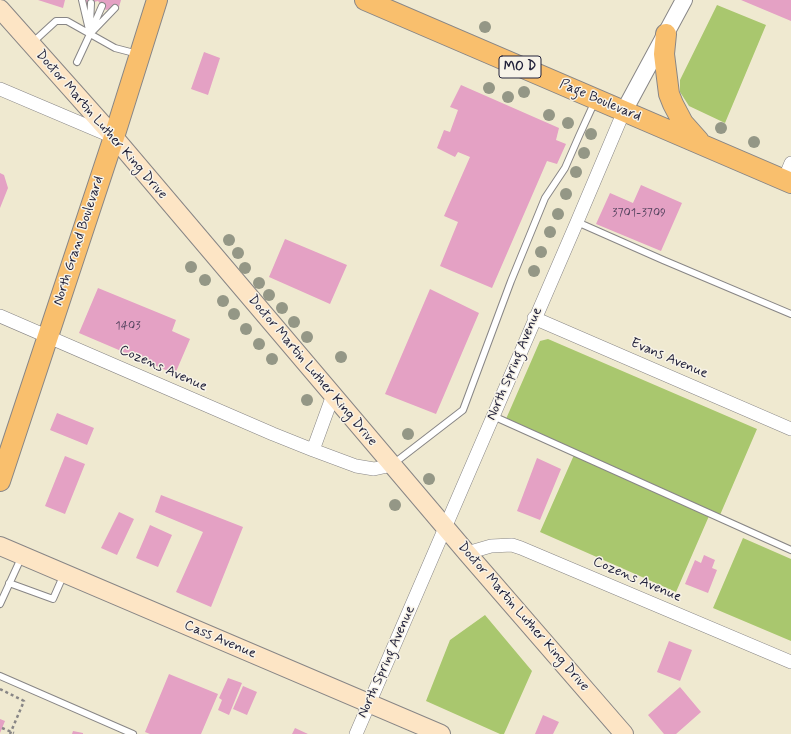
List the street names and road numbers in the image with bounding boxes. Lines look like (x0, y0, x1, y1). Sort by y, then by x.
street label: Doctor Martin Luther King Drive (32, 47, 170, 203)
road number: MO D (499, 56, 541, 78)
street label: Page Boulevard (557, 76, 643, 126)
street label: North Grand Boulevard (50, 174, 108, 308)
street label: Doctor Martin Luther King Drive (244, 292, 380, 450)
street label: North Spring Avenue (484, 305, 546, 423)
street label: Evans Avenue (628, 335, 710, 383)
street label: Cozens Avenue (116, 342, 210, 396)
street label: Doctor Martin Luther King Drive (454, 539, 592, 695)
street label: Cozens Avenue (590, 554, 684, 606)
street label: North Spring Avenue (355, 603, 419, 721)
street label: Cass Avenue (181, 617, 259, 663)

